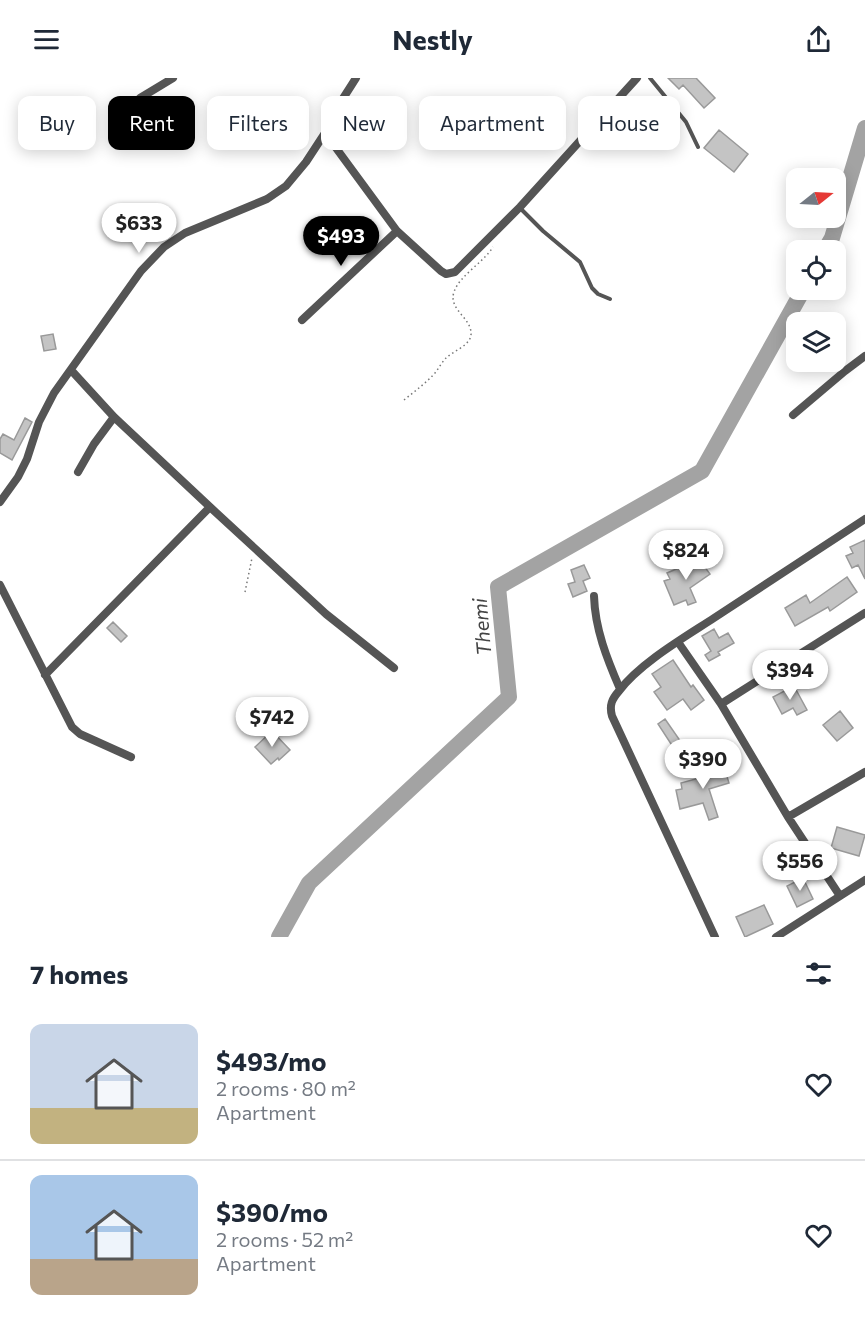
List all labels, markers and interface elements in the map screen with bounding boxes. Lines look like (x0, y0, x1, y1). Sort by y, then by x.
icon: menu (30, 23, 63, 56)
text: Nestly (392, 23, 473, 56)
icon: share (802, 23, 835, 56)
chip: Buy (18, 96, 96, 150)
chip: Rent (108, 96, 195, 150)
chip: Filters (207, 96, 309, 150)
chip: New (321, 96, 407, 150)
chip: Apartment (419, 96, 566, 150)
chip: House (578, 96, 680, 150)
north arrow (786, 168, 846, 228)
map controls (786, 168, 846, 372)
pin: $633 (103, 203, 175, 254)
text: $633 (116, 210, 162, 234)
pin: $493 (305, 216, 377, 267)
text: $493 (317, 223, 365, 247)
button: locate (786, 240, 846, 300)
button: layers (786, 312, 846, 372)
pin: $824 (650, 530, 722, 581)
text: $824 (662, 537, 710, 561)
water label: Themi (466, 596, 495, 657)
pin: $394 (754, 650, 826, 701)
text: $394 (766, 657, 814, 681)
pin: $742 (236, 697, 308, 748)
text: $742 (250, 704, 294, 728)
pin: $390 (667, 739, 739, 790)
text: $390 (679, 746, 727, 770)
pin: $556 (764, 841, 836, 892)
text: $556 (776, 848, 824, 872)
icon: filters (802, 957, 835, 990)
text: 7 homes (30, 958, 128, 989)
text: $493/mo (216, 1045, 327, 1076)
icon: home (78, 1048, 150, 1120)
icon: heart (802, 1068, 835, 1101)
text: 2 rooms · 80 m² (216, 1076, 356, 1100)
text: Apartment (216, 1100, 316, 1124)
text: $390/mo (216, 1196, 328, 1227)
icon: home (78, 1199, 150, 1271)
icon: heart (802, 1219, 835, 1252)
text: 2 rooms · 52 m² (216, 1227, 353, 1251)
text: Apartment (216, 1251, 316, 1275)

